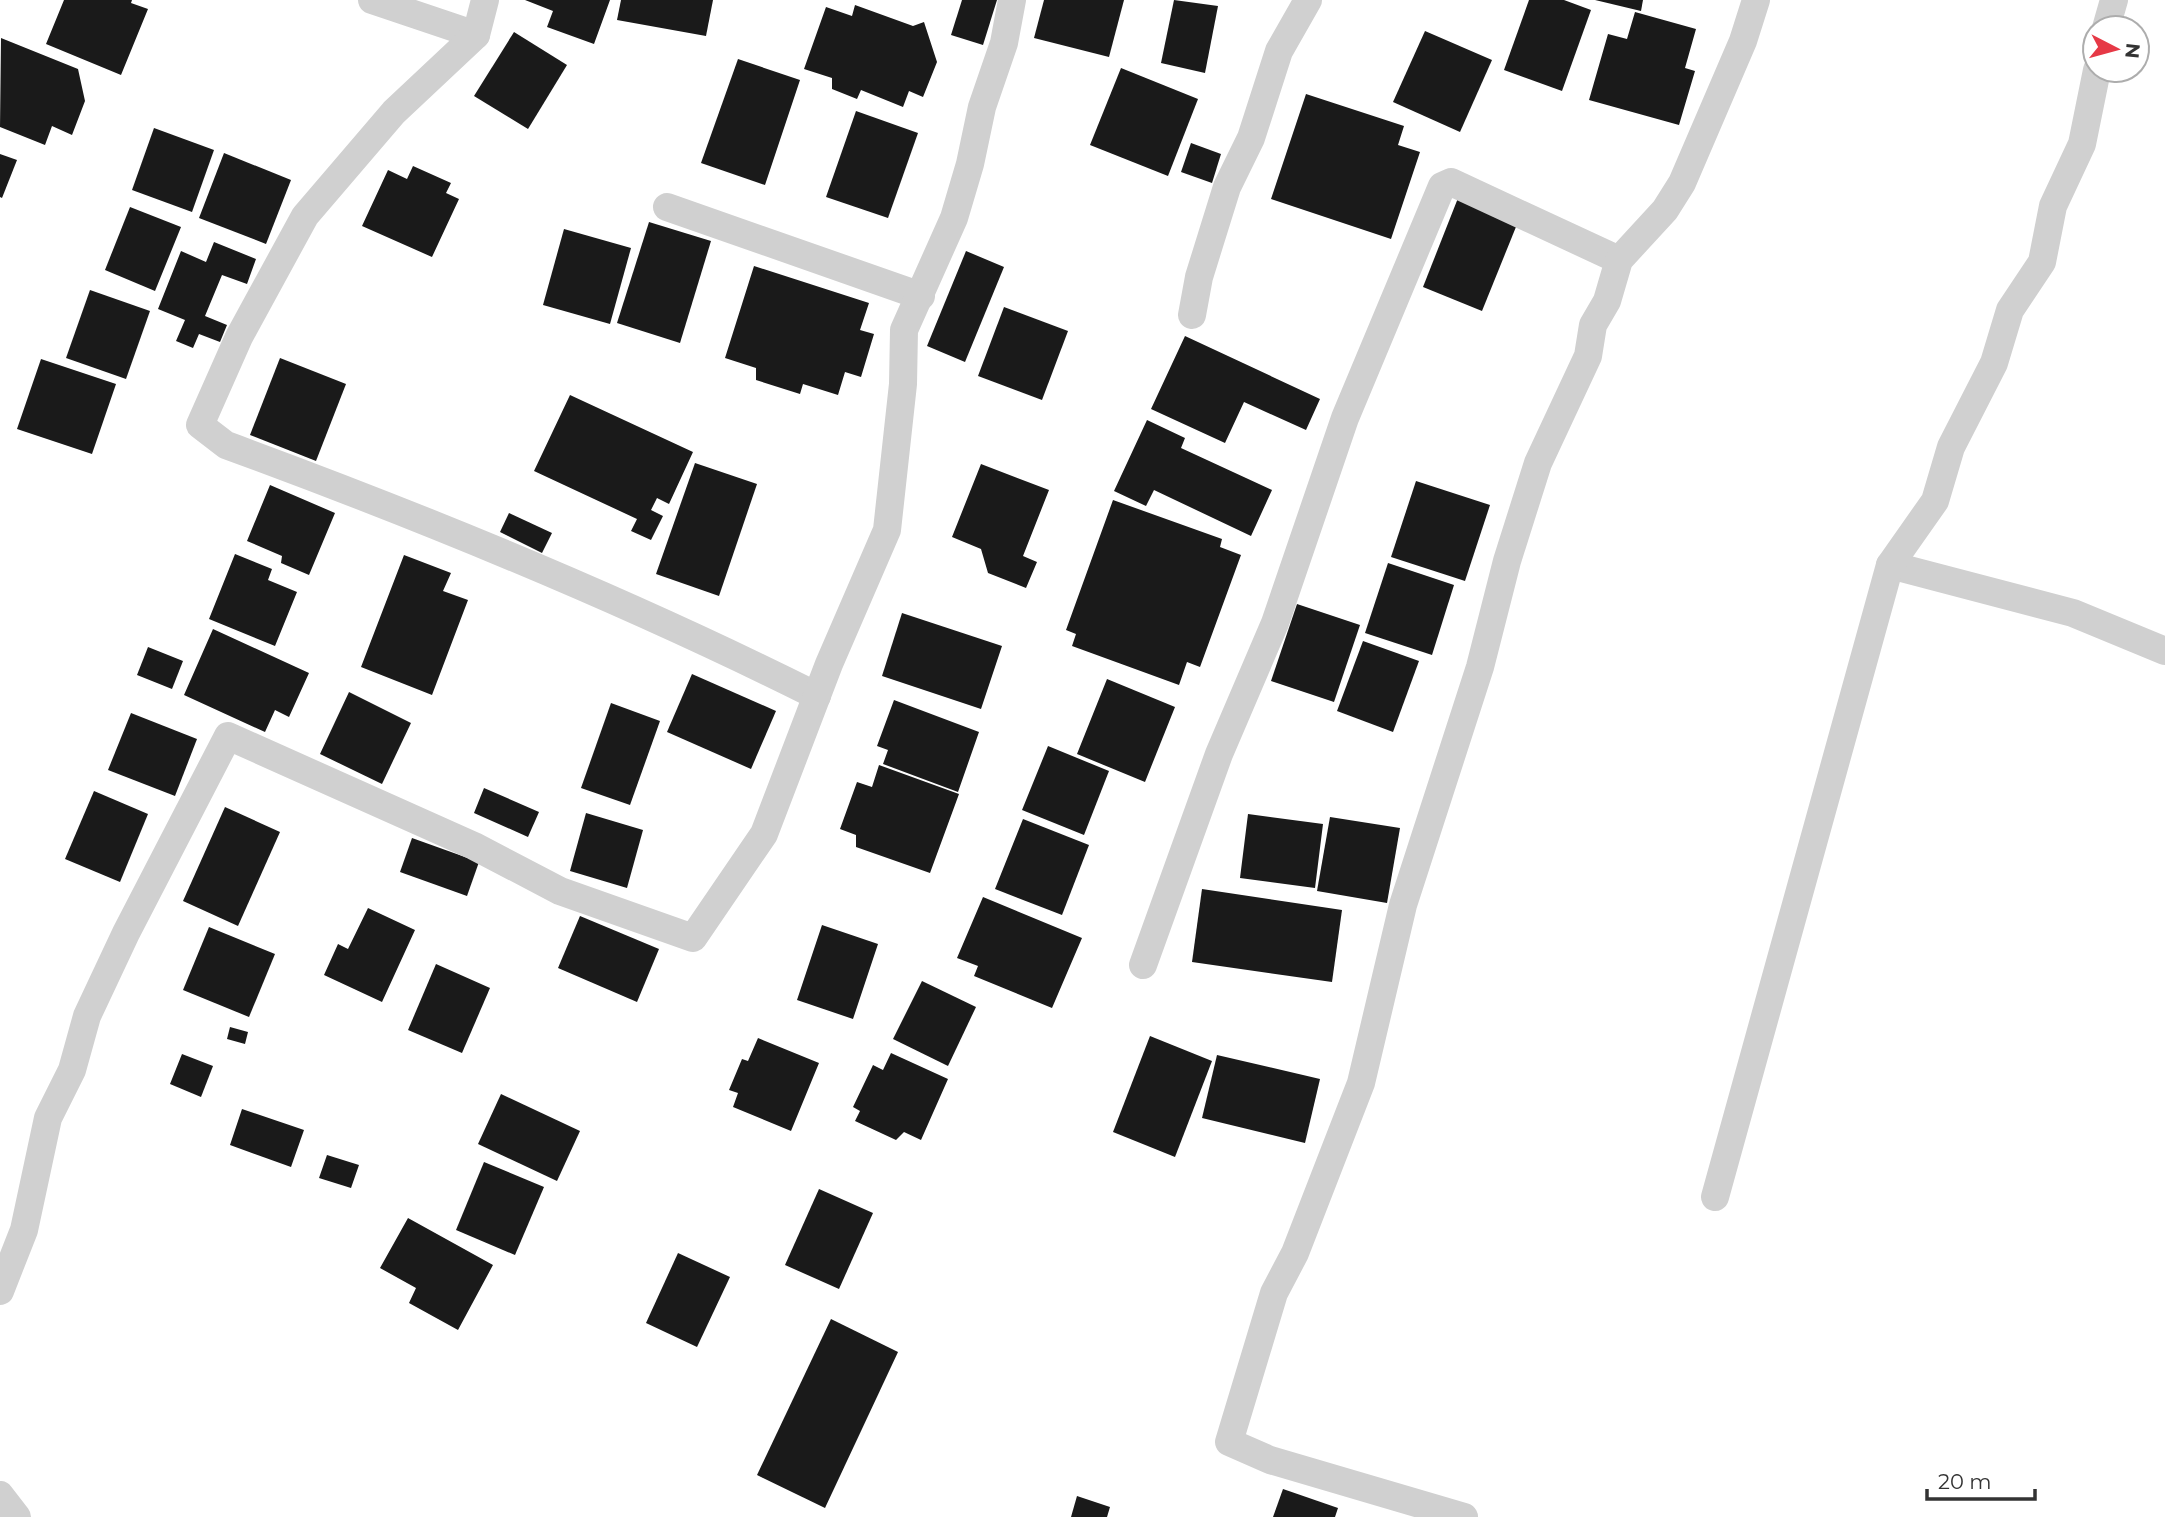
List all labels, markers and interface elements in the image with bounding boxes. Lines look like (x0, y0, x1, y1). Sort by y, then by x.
north arrow (2081, 14, 2151, 84)
text: N (2120, 42, 2145, 60)
scale bar (1927, 1458, 2036, 1502)
text: 20 m (1938, 1469, 1992, 1494)

